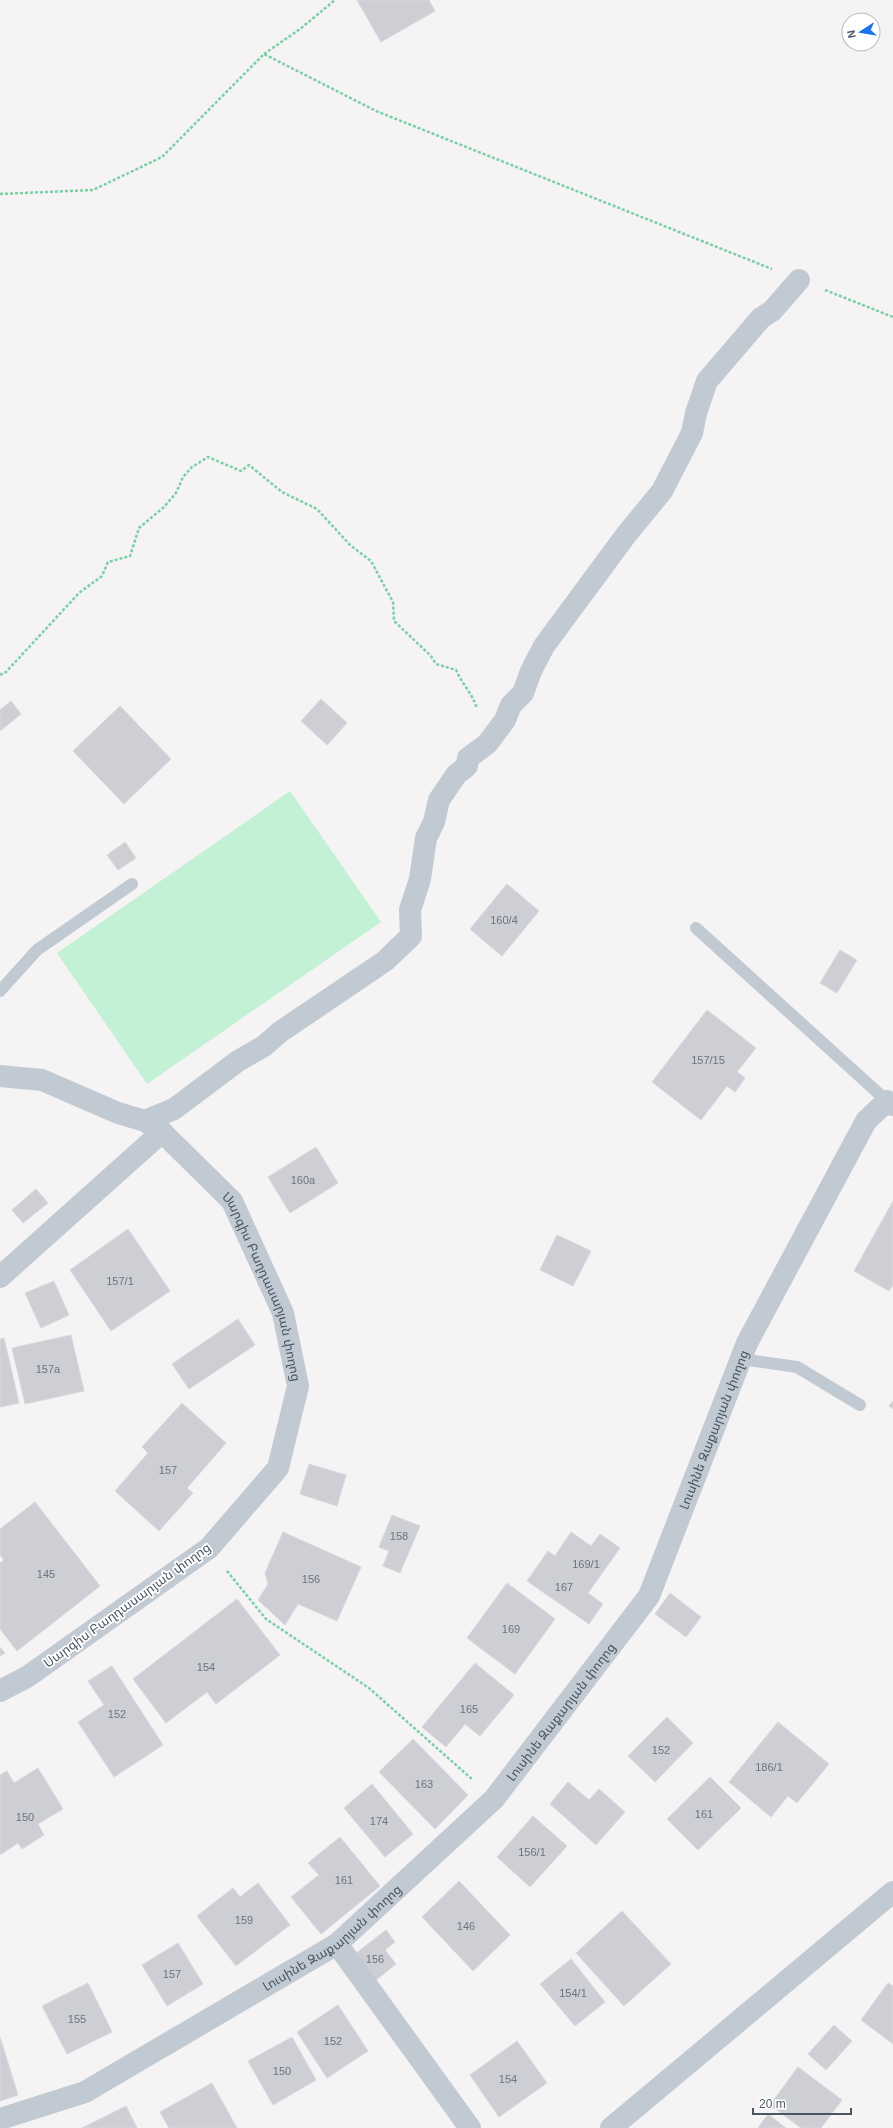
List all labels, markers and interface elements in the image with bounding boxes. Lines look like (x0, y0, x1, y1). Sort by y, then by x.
north arrow (841, 12, 881, 52)
text: N (845, 29, 858, 39)
house number: 160/4 (490, 914, 518, 926)
house number: 157/15 (691, 1054, 725, 1066)
house number: 160a (291, 1174, 316, 1186)
street label: Սարգիս Բաղդասարյան փողոց (220, 1189, 304, 1383)
house number: 157/1 (106, 1275, 134, 1287)
street label: Լուսինե Զաքարյան փողոց (676, 1348, 751, 1511)
house number: 157a (36, 1363, 61, 1375)
house number: 157 (159, 1464, 177, 1476)
house number: 158 (390, 1530, 408, 1542)
street label: Սարգիս Բաղդասարյան փողոց (41, 1539, 213, 1671)
house number: 169/1 (572, 1558, 600, 1570)
house number: 145 (37, 1568, 55, 1580)
house number: 156 (302, 1573, 320, 1585)
house number: 167 (555, 1581, 573, 1593)
house number: 169 (502, 1623, 520, 1635)
street label: Լուսինե Զաքարյան փողոց (503, 1640, 618, 1784)
house number: 154 (197, 1661, 215, 1673)
house number: 165 (460, 1703, 478, 1715)
house number: 152 (108, 1708, 126, 1720)
house number: 152 (652, 1744, 670, 1756)
house number: 186/1 (755, 1761, 783, 1773)
house number: 163 (415, 1778, 433, 1790)
house number: 161 (695, 1808, 713, 1820)
house number: 150 (16, 1811, 34, 1823)
house number: 174 (370, 1815, 388, 1827)
house number: 156/1 (518, 1846, 546, 1858)
house number: 161 (335, 1874, 353, 1886)
street label: Լուսինե Զաքարյան փողոց (260, 1881, 404, 1994)
house number: 159 (235, 1914, 253, 1926)
house number: 146 (457, 1920, 475, 1932)
house number: 156 (366, 1953, 384, 1965)
house number: 157 (163, 1968, 181, 1980)
house number: 154/1 (559, 1987, 587, 1999)
house number: 155 (68, 2013, 86, 2025)
house number: 152 (324, 2035, 342, 2047)
house number: 150 (273, 2065, 291, 2077)
house number: 154 (499, 2073, 517, 2085)
scale bar (753, 2090, 851, 2116)
text: 20 m (759, 2097, 786, 2111)

